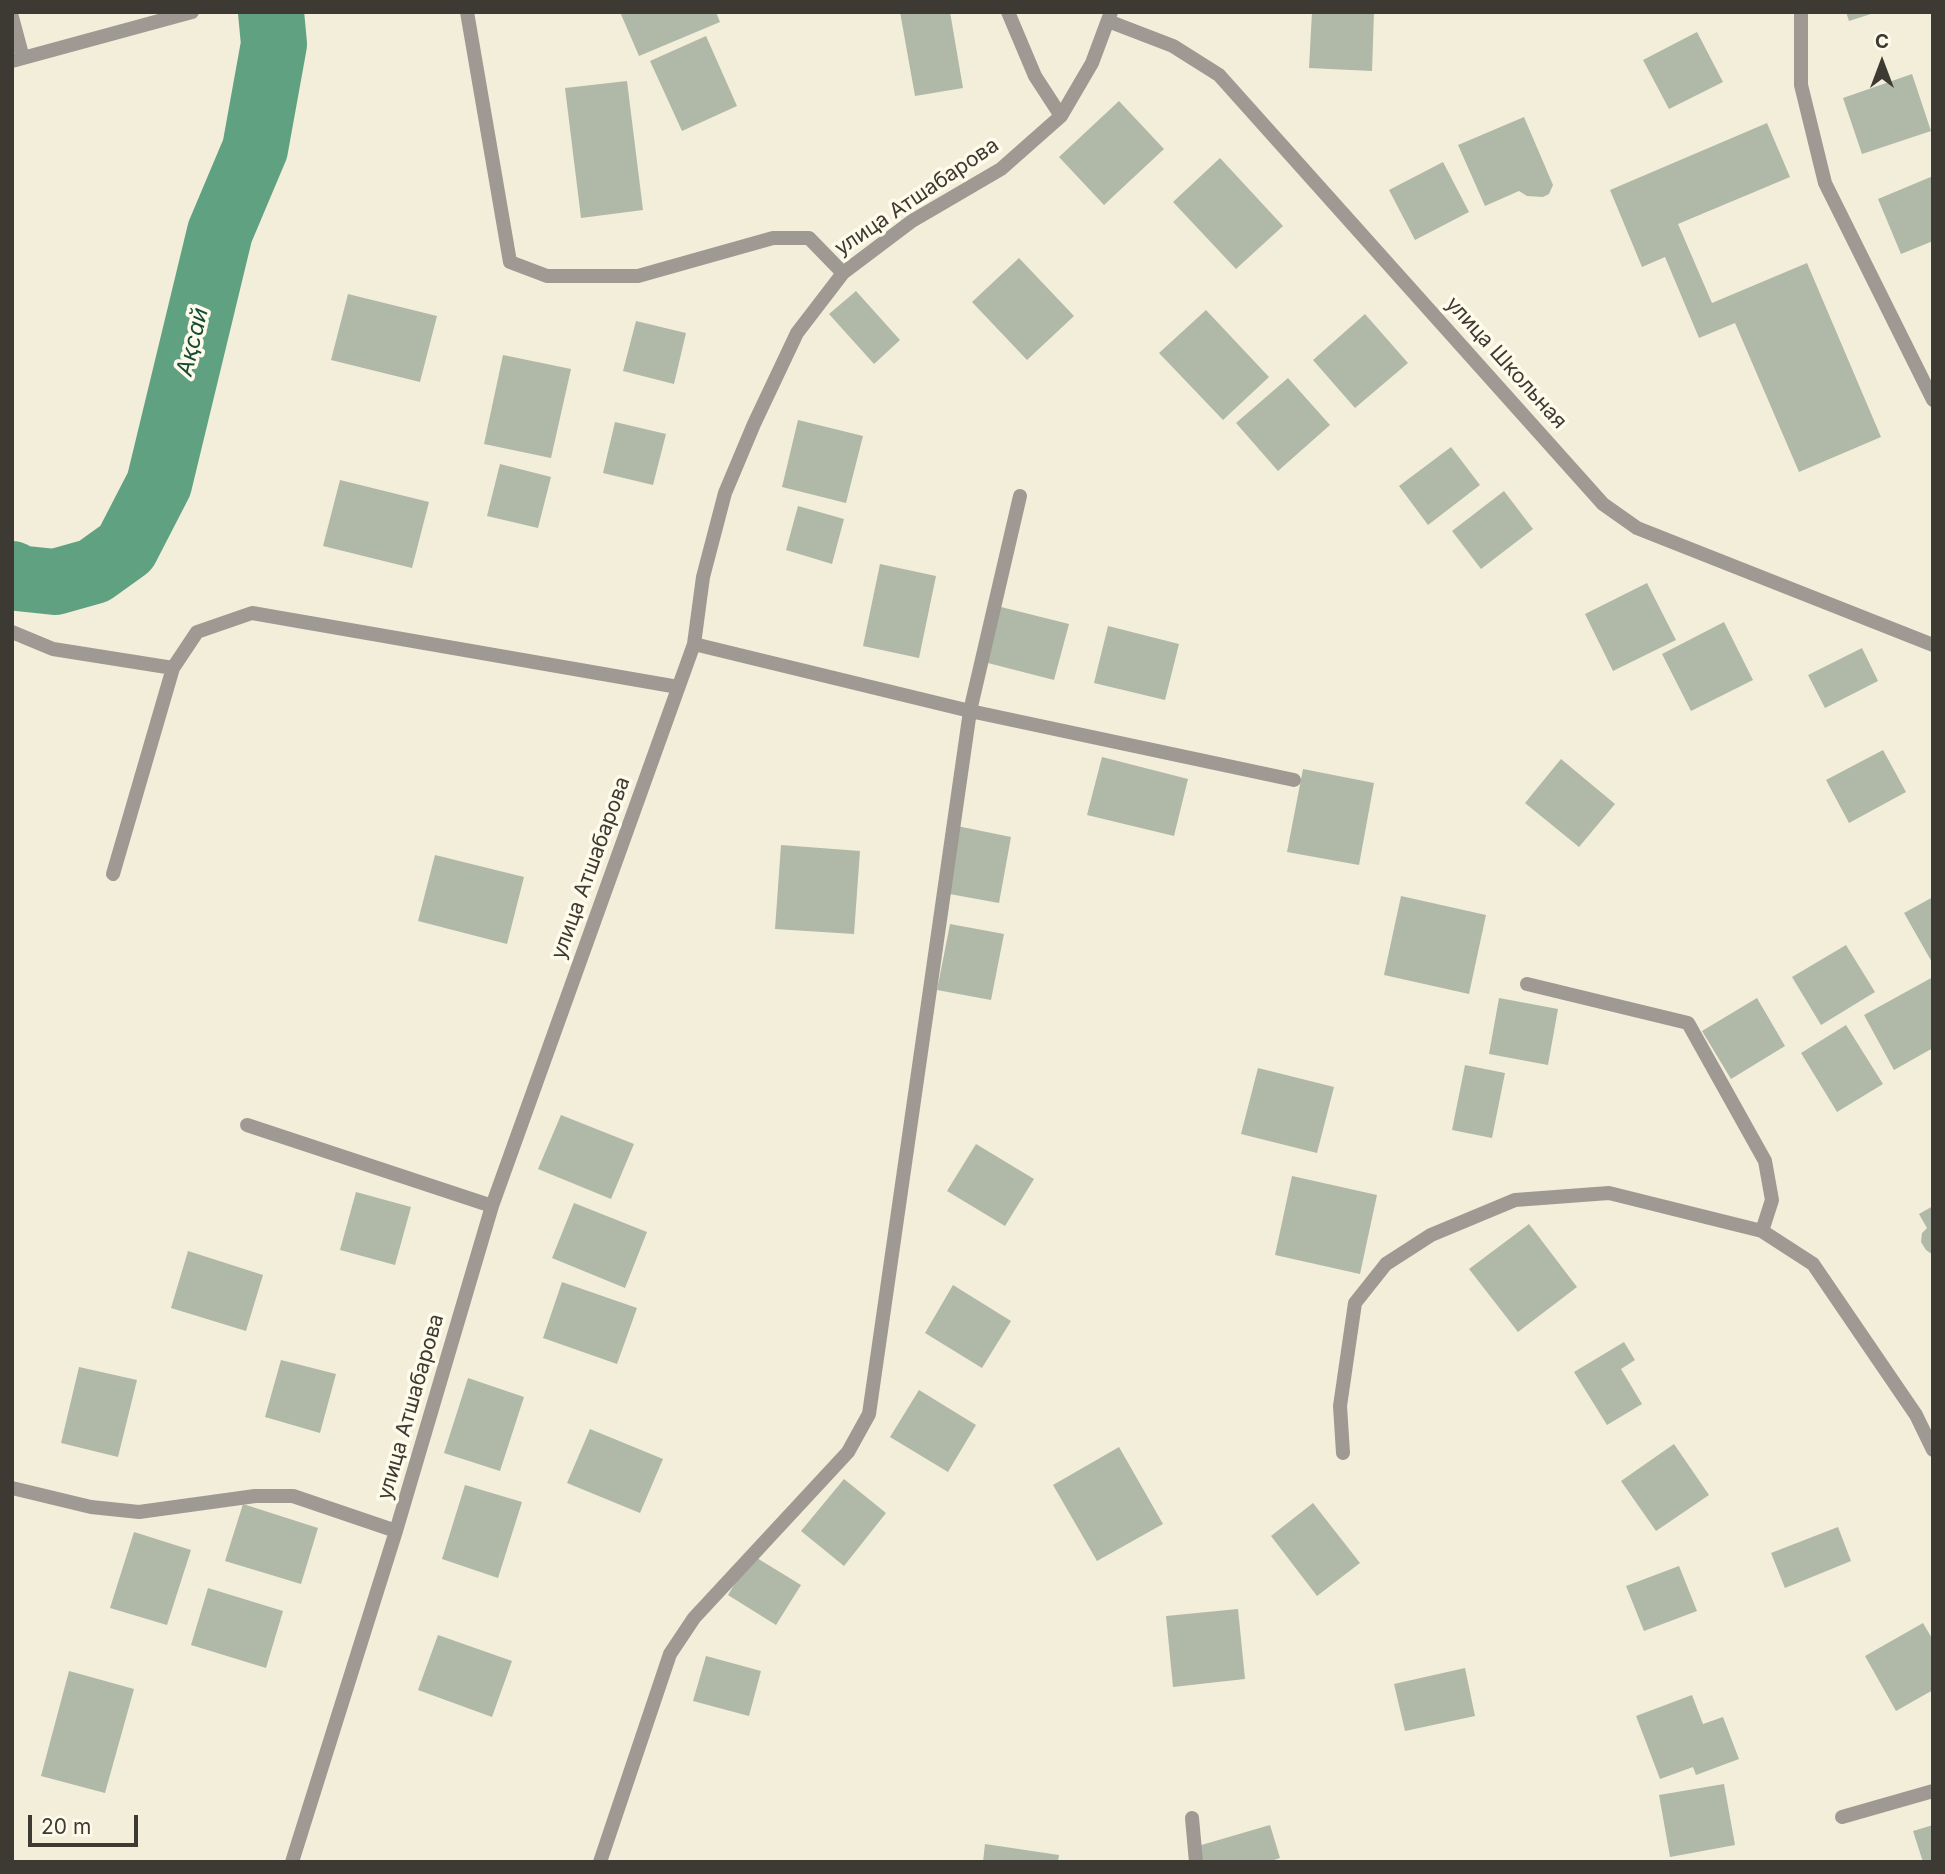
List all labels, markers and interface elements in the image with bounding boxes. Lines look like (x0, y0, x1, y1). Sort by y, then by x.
north arrow (1847, 28, 1917, 98)
text: С (1875, 30, 1889, 53)
street label: улица Атшабарова (830, 133, 1004, 261)
street label: улица Школьная (1440, 292, 1572, 434)
water label: Ақсай (171, 305, 215, 379)
street label: улица Атшабарова (546, 773, 636, 963)
street label: улица Атшабарова (372, 1311, 450, 1503)
scale bar (32, 1800, 142, 1844)
text: 20 m (41, 1814, 91, 1839)

